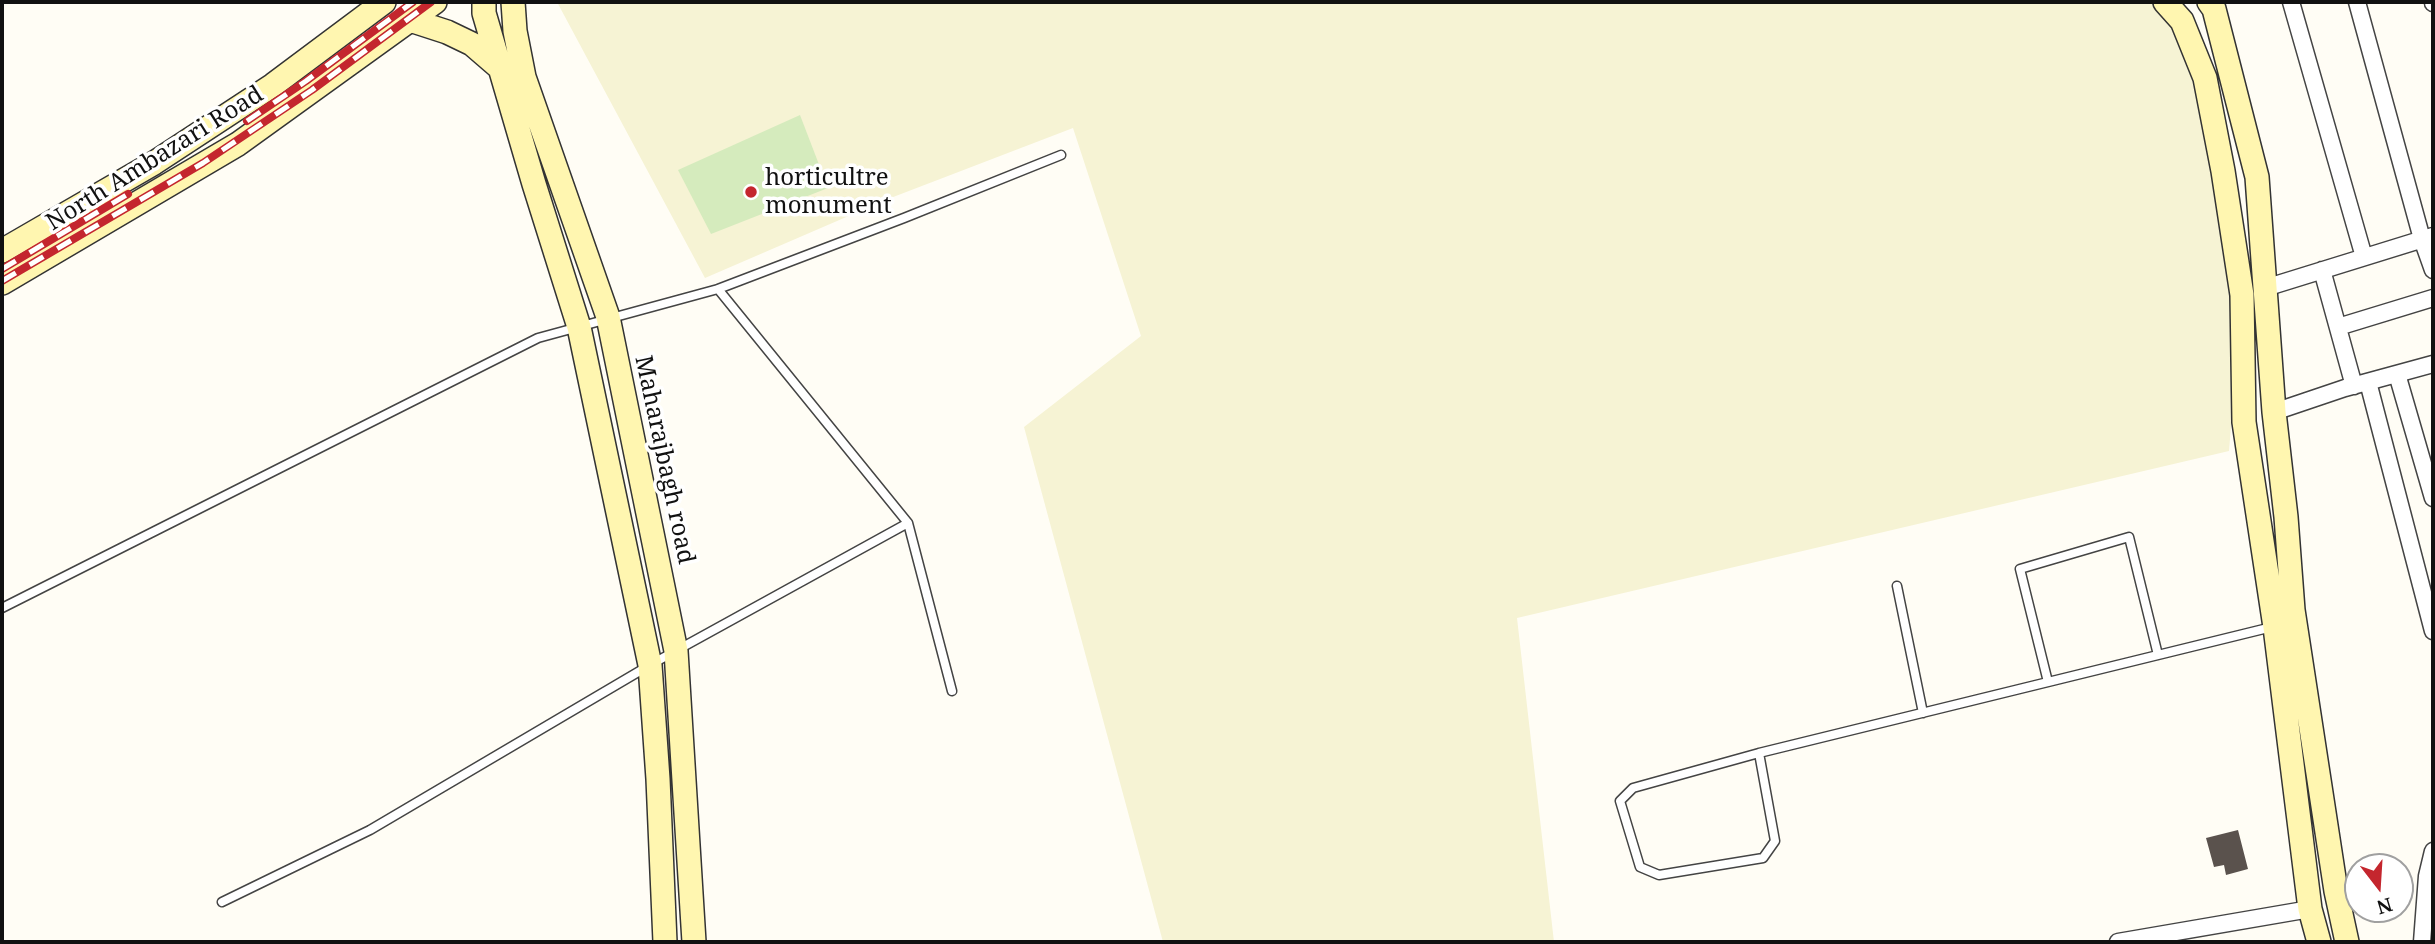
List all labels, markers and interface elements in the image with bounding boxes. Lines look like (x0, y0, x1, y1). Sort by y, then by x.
street label: North Ambazari Road (41, 81, 269, 237)
place label: horticultre monument (765, 164, 892, 220)
marker: horticultre monument (743, 184, 759, 200)
street label: Maharajbagh road (628, 353, 700, 567)
north arrow (2344, 853, 2414, 923)
text: N (2374, 892, 2396, 921)

